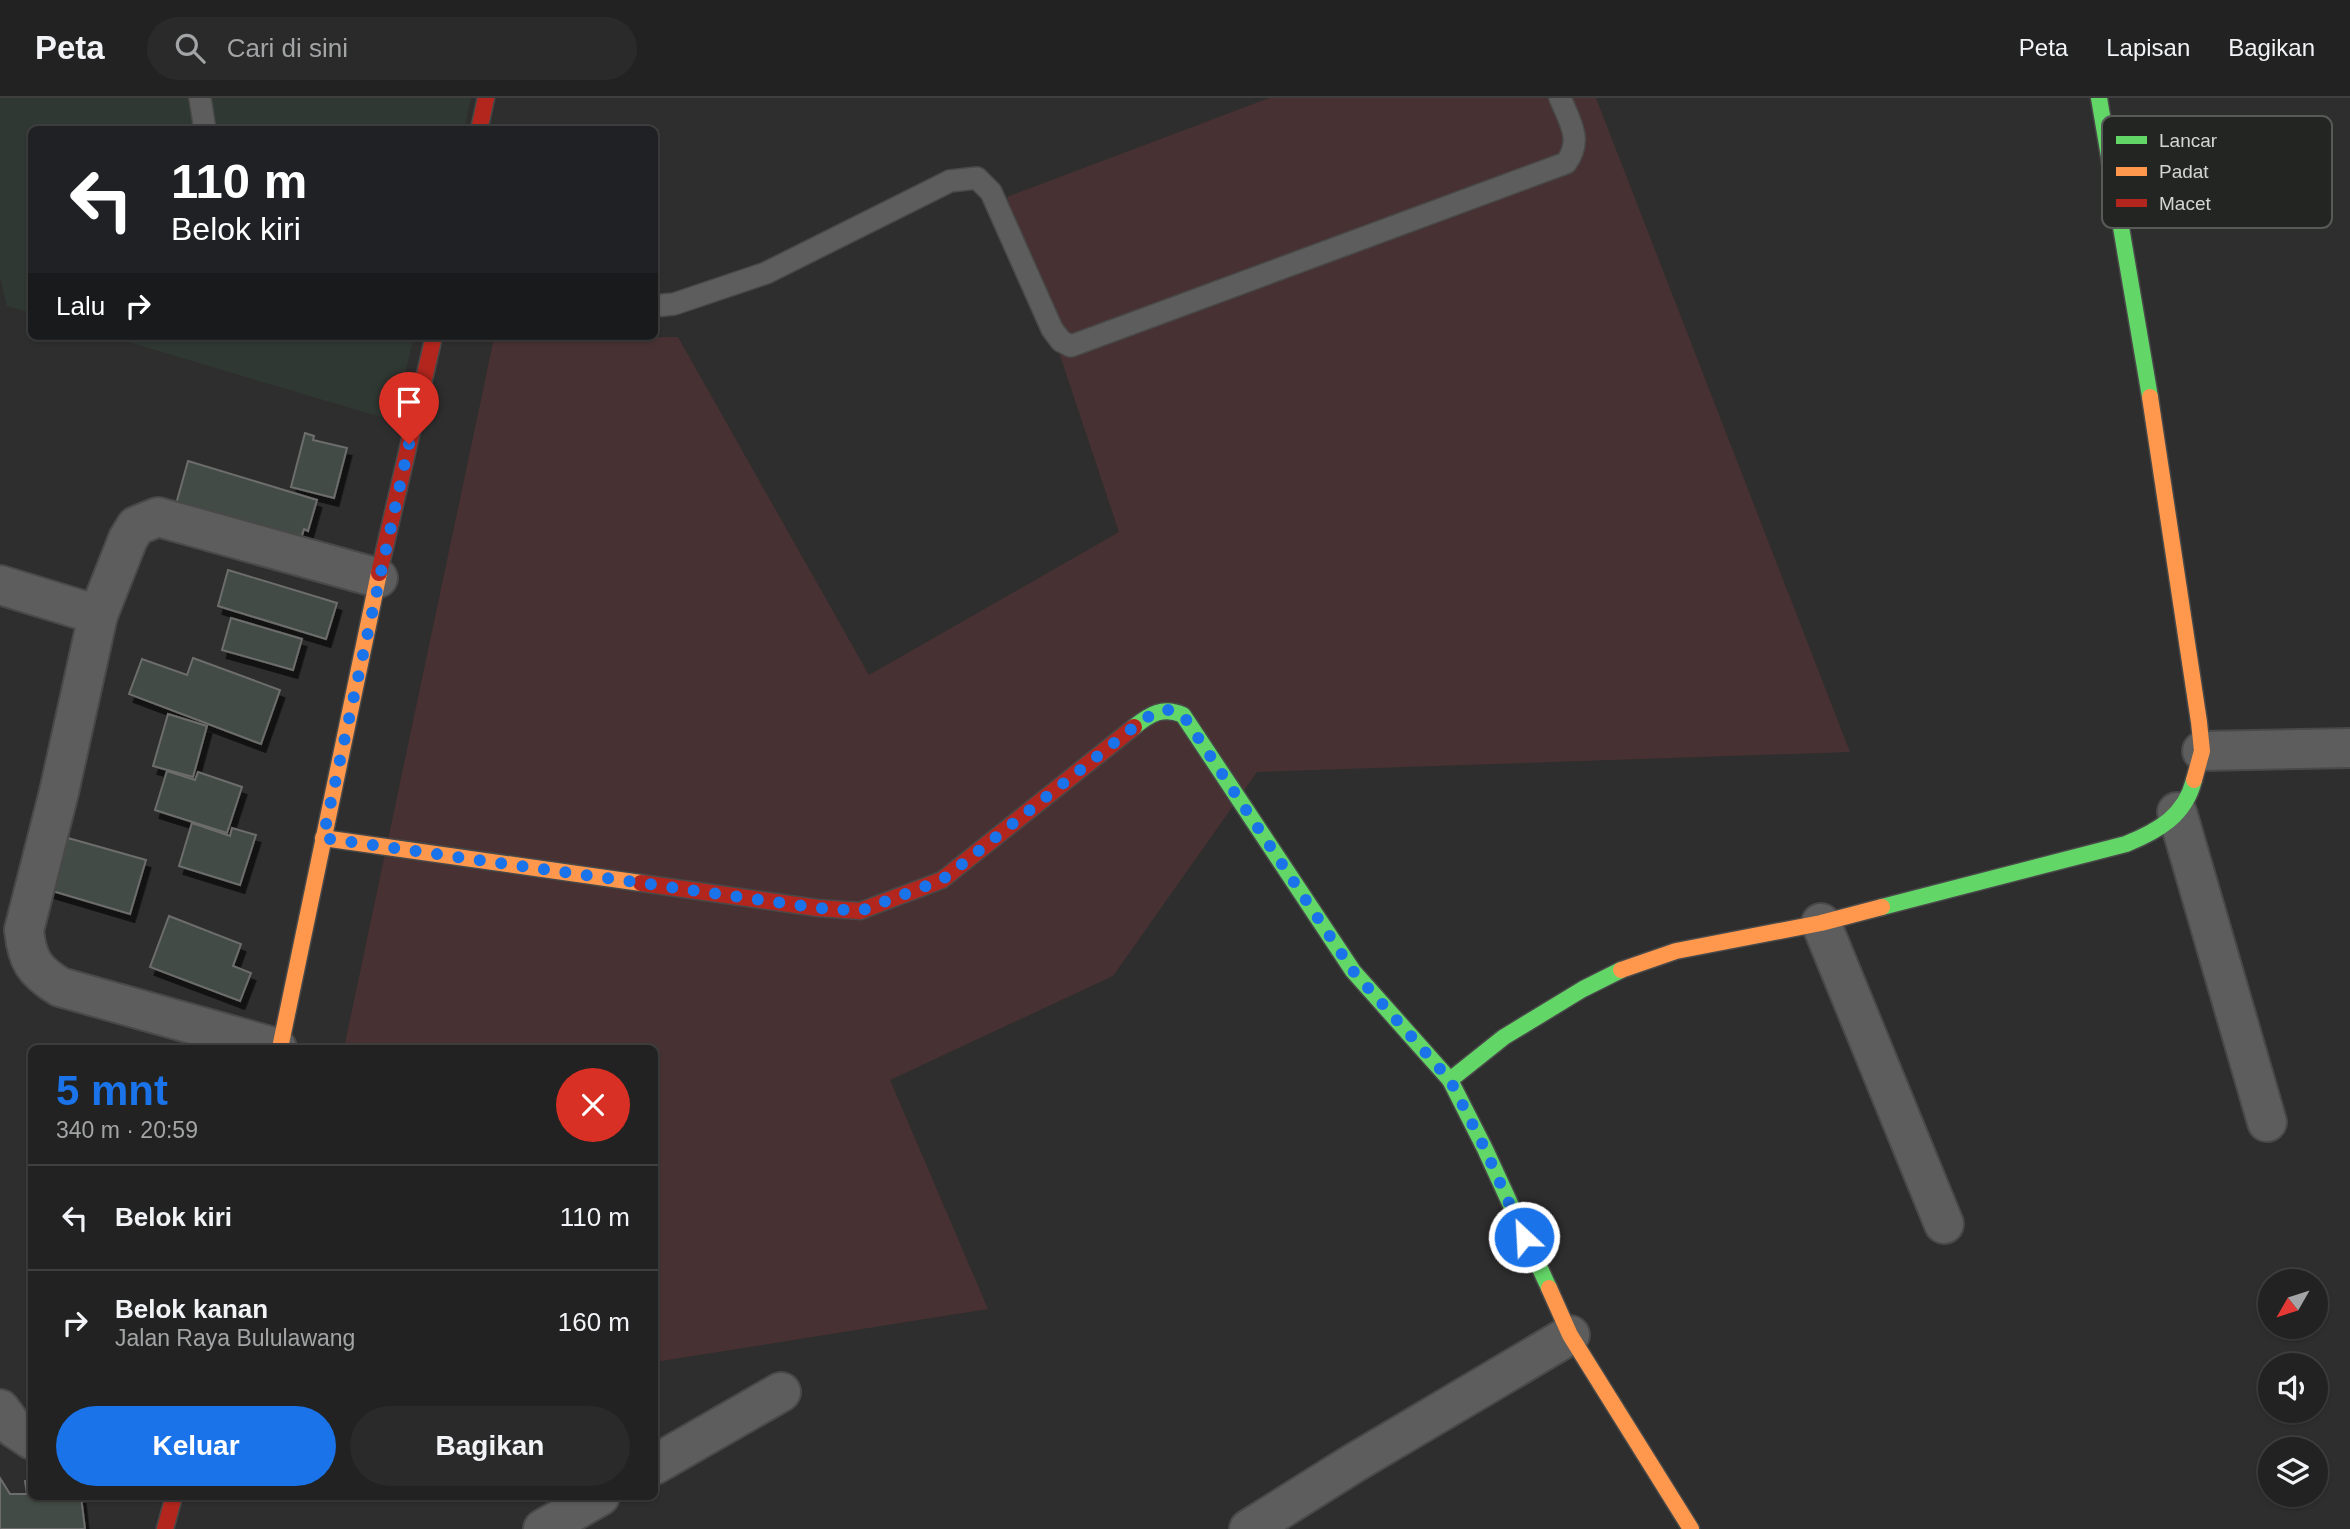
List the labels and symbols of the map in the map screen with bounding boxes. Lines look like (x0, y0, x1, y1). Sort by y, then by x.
legend (2102, 116, 2332, 228)
text: Lancar (2159, 130, 2218, 151)
text: Padat (2159, 161, 2209, 182)
text: Macet (2159, 193, 2211, 214)
pin (379, 372, 439, 444)
position arrow (1487, 1200, 1561, 1274)
north arrow (2258, 1269, 2328, 1339)

